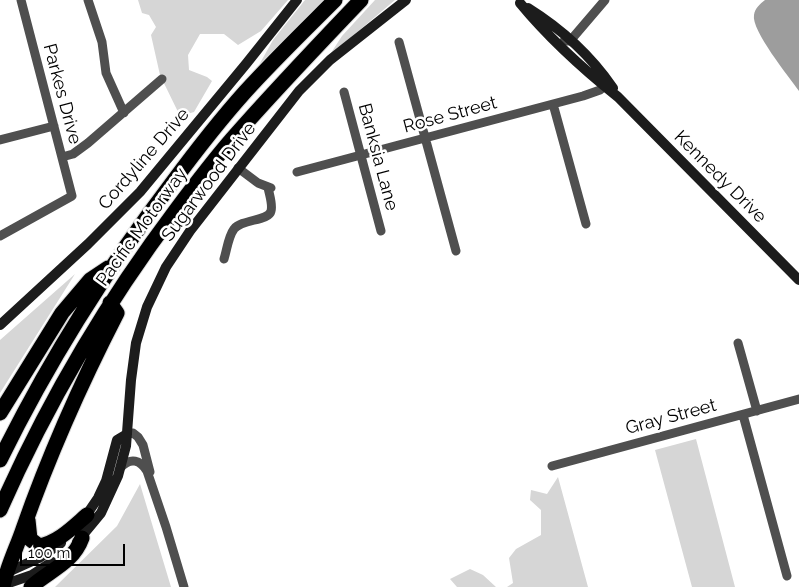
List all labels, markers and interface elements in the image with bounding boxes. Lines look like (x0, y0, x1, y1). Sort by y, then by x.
street label: Parkes Drive (38, 41, 86, 147)
street label: Rose Street (401, 92, 499, 138)
street label: Banksia Lane (353, 101, 403, 213)
street label: Cordyline Drive (94, 104, 194, 214)
street label: Sugarwood Drive (157, 118, 261, 246)
street label: Kennedy Drive (669, 126, 771, 228)
street label: Pacific Motorway (92, 164, 192, 290)
street label: Gray Street (623, 395, 719, 439)
scale bar (22, 534, 128, 566)
text: 100 m (28, 544, 70, 562)

